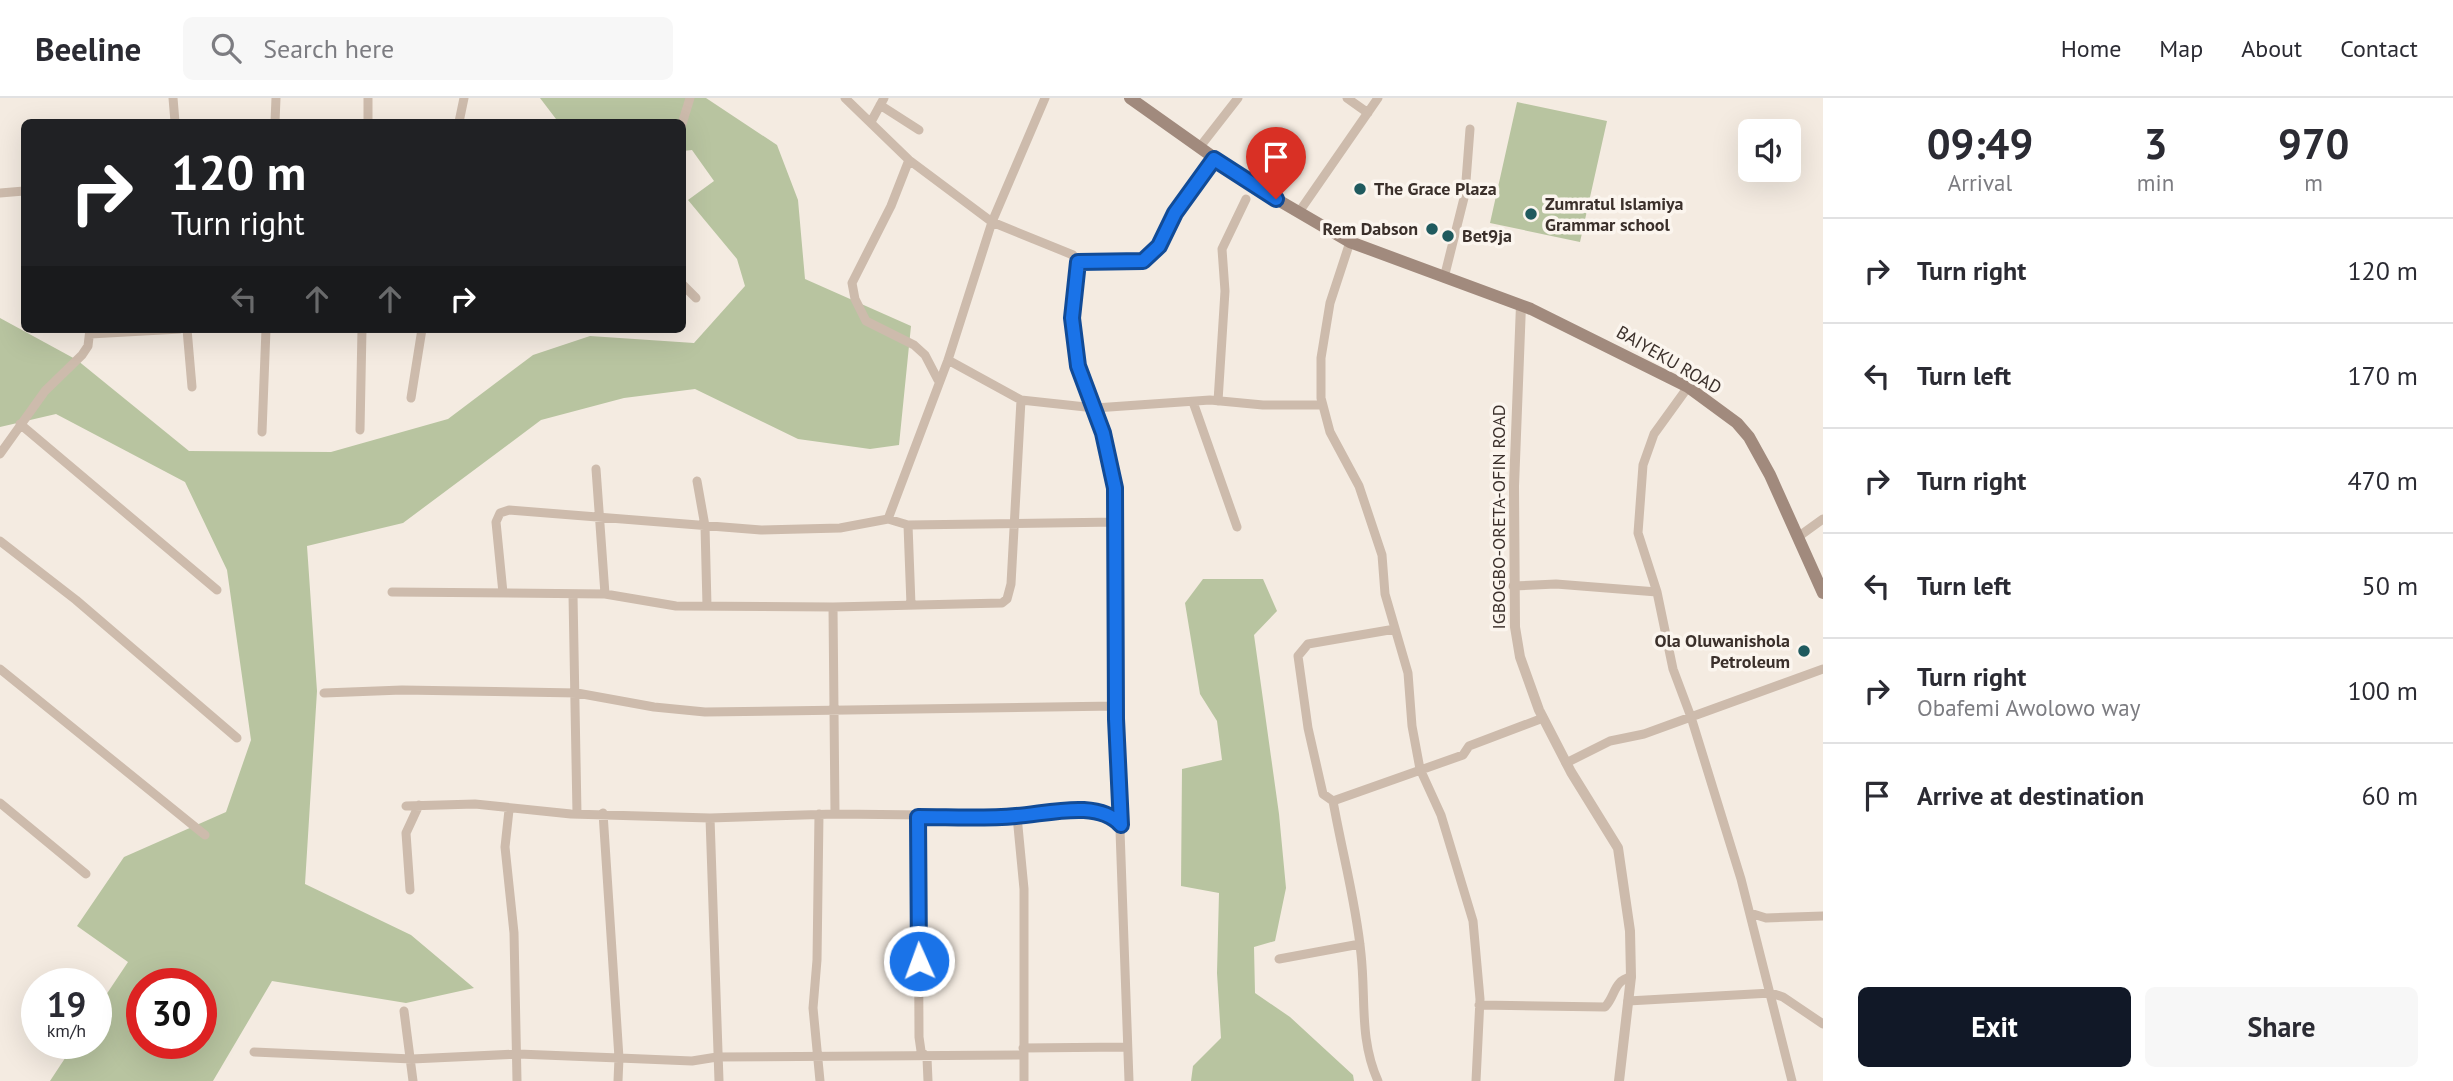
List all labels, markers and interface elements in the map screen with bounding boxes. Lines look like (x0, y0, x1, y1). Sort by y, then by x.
search box (183, 17, 673, 80)
text: Beeline (35, 27, 141, 70)
icon: search (207, 29, 245, 67)
text: Search here (263, 32, 394, 65)
text: Home (2061, 33, 2121, 64)
text: Map (2159, 33, 2203, 64)
text: About (2241, 33, 2302, 64)
text: Contact (2340, 33, 2418, 64)
text: 09:49 (1927, 116, 2033, 171)
text: 3 (2144, 116, 2167, 171)
text: 970 (2278, 116, 2349, 171)
map controls (1738, 119, 1801, 182)
button: sound (1738, 119, 1801, 182)
pin (1246, 127, 1306, 199)
icon: arrive (1257, 138, 1295, 176)
text: 120 m (171, 140, 306, 204)
icon: right (56, 147, 147, 238)
text: Arrival (1948, 168, 2012, 197)
text: min (2137, 168, 2174, 197)
text: m (2304, 168, 2323, 197)
place label: The Grace Plaza (1374, 177, 1497, 200)
marker: The Grace Plaza (1352, 181, 1368, 197)
place label: Zumratul Islamiya Grammar school (1545, 192, 1684, 236)
text: Turn right (171, 202, 305, 244)
marker: Zumratul Islamiya Grammar school (1523, 206, 1539, 222)
place label: Rem Dabson (1323, 217, 1418, 240)
marker: Rem Dabson (1424, 221, 1440, 237)
place label: Bet9ja (1462, 224, 1512, 247)
marker: Bet9ja (1440, 228, 1456, 244)
icon: right (1858, 252, 1896, 290)
text: Turn right (1917, 254, 2026, 287)
text: 120 m (2347, 254, 2418, 287)
icon: left (225, 280, 263, 318)
icon: ahead (298, 280, 336, 318)
icon: ahead (371, 280, 409, 318)
icon: right (444, 280, 482, 318)
street label: BAIYEKU ROAD (1613, 320, 1726, 399)
icon: left (1858, 357, 1896, 395)
text: Turn left (1917, 359, 2011, 392)
text: 170 m (2347, 359, 2418, 392)
street label: IGBOGBO-ORETA-OFIN ROAD (1487, 405, 1510, 630)
icon: right (1858, 462, 1896, 500)
text: Turn right (1917, 464, 2026, 497)
text: 470 m (2347, 464, 2418, 497)
icon: left (1858, 567, 1896, 605)
text: Turn left (1917, 569, 2011, 602)
text: 50 m (2362, 569, 2418, 602)
place label: Ola Oluwanishola Petroleum (1655, 629, 1790, 673)
marker: Ola Oluwanishola Petroleum (1796, 643, 1812, 659)
text: Turn right (1917, 660, 2026, 693)
icon: right (1858, 672, 1896, 710)
text: 100 m (2347, 674, 2418, 707)
text: Obafemi Awolowo way (1917, 693, 2140, 722)
icon: arrive (1858, 777, 1896, 815)
text: Arrive at destination (1917, 779, 2144, 812)
text: 60 m (2362, 779, 2418, 812)
position arrow (882, 924, 956, 998)
speed limit sign: 30 (126, 968, 217, 1059)
text: 19 (47, 981, 86, 1027)
button: Exit (1858, 987, 2131, 1067)
button: Share (2145, 987, 2418, 1067)
text: km/h (47, 1019, 86, 1042)

